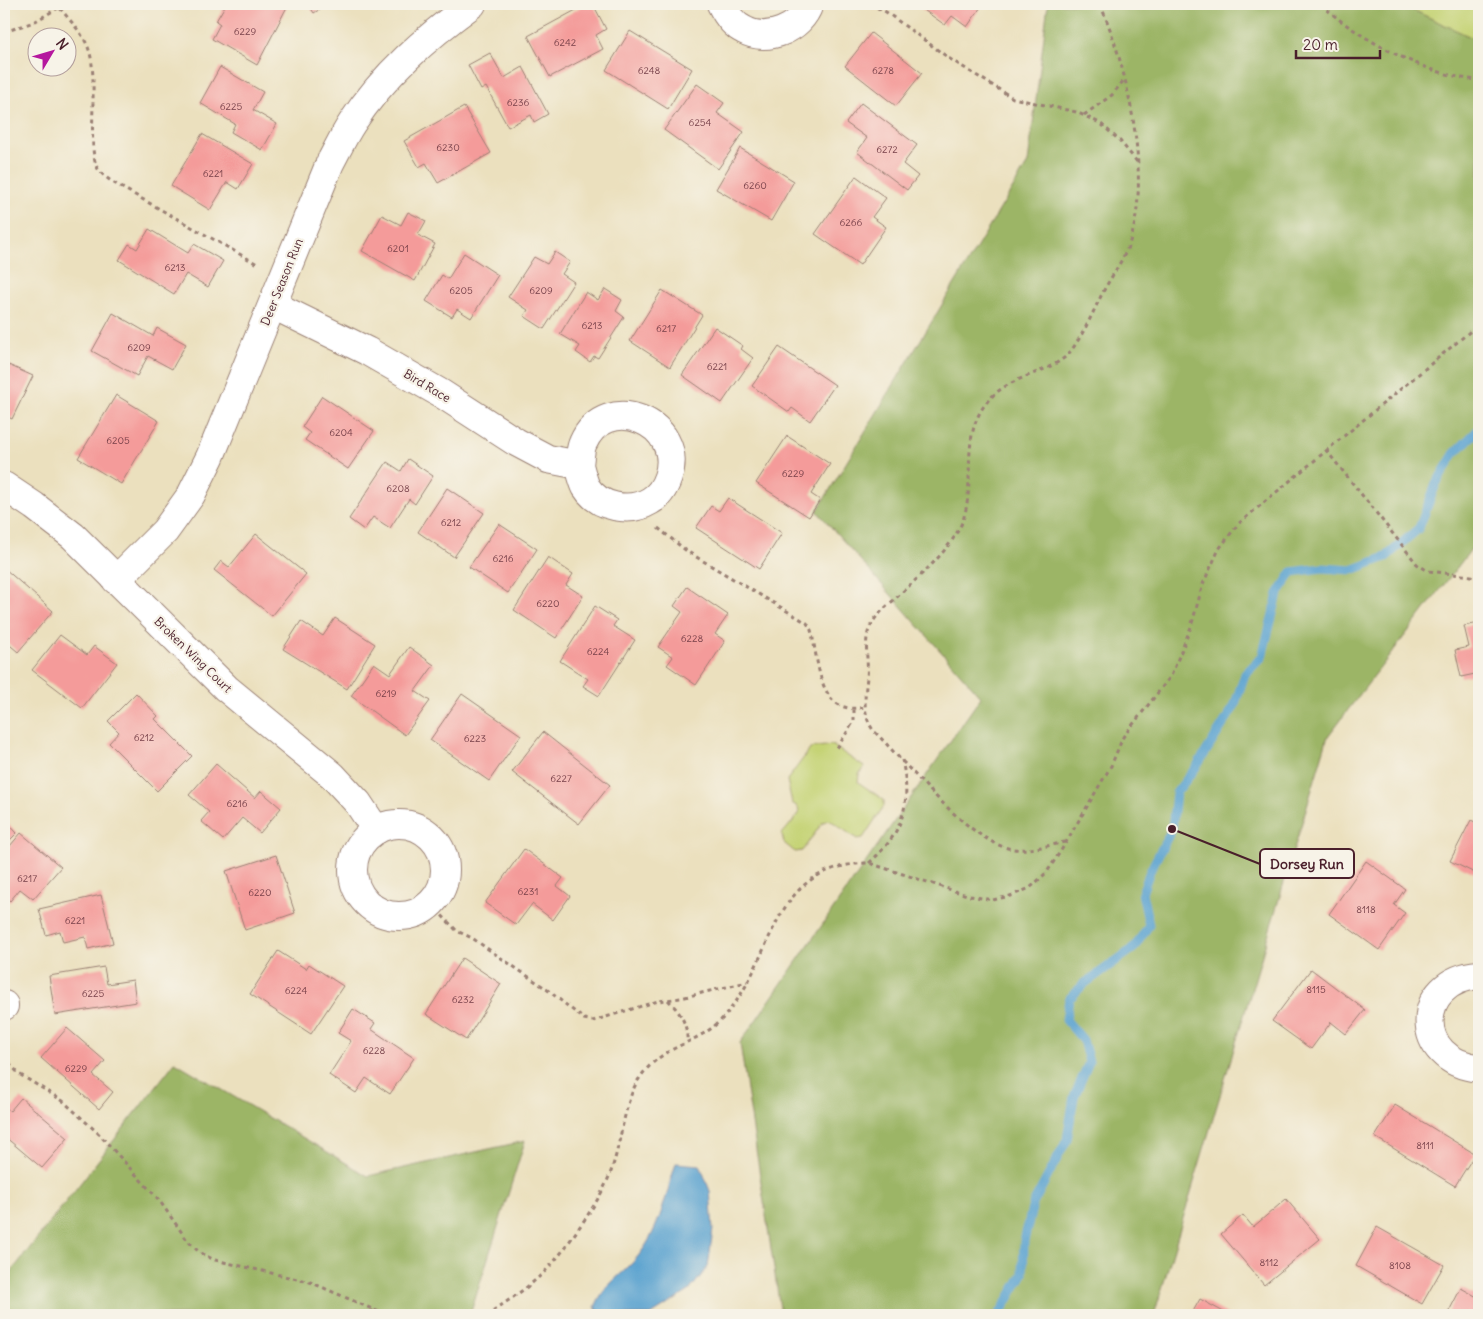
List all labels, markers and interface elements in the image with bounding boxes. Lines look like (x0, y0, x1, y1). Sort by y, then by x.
house number: 6229 (234, 25, 256, 38)
north arrow (28, 28, 78, 78)
scale bar (1296, 28, 1379, 60)
text: N (52, 35, 72, 53)
text: 20 m (1303, 35, 1338, 54)
house number: 6242 (554, 36, 577, 49)
house number: 6248 (638, 64, 661, 77)
house number: 6278 (872, 64, 894, 77)
house number: 6236 (507, 96, 530, 109)
house number: 6225 (220, 100, 242, 113)
house number: 6254 (689, 116, 712, 129)
house number: 6230 (436, 141, 460, 154)
house number: 6272 (876, 143, 898, 156)
house number: 6221 (203, 167, 223, 180)
house number: 6260 (743, 179, 767, 192)
house number: 6266 (840, 216, 863, 229)
street label: Deer Season Run (257, 236, 306, 328)
house number: 6201 (387, 242, 409, 255)
house number: 6213 (165, 261, 186, 274)
house number: 6205 (449, 284, 473, 297)
house number: 6209 (529, 284, 553, 297)
house number: 6213 (582, 319, 603, 332)
house number: 6217 (656, 322, 676, 335)
house number: 6209 (127, 341, 151, 354)
house number: 6221 (707, 360, 727, 373)
street label: Bird Race (401, 366, 453, 405)
house number: 6204 (329, 426, 353, 439)
house number: 6205 (106, 434, 130, 447)
house number: 6229 (782, 467, 804, 480)
house number: 6208 (386, 482, 410, 495)
house number: 6212 (441, 516, 462, 529)
house number: 6216 (493, 552, 514, 565)
house number: 6220 (536, 597, 560, 610)
street label: Broken Wing Court (151, 614, 235, 696)
house number: 6228 (681, 632, 703, 645)
house number: 6224 (587, 645, 609, 658)
house number: 6219 (376, 687, 397, 700)
house number: 6212 (134, 731, 155, 744)
house number: 6223 (464, 732, 487, 745)
house number: 6227 (550, 772, 572, 785)
house number: 6216 (227, 797, 248, 810)
callout: Dorsey Run (1260, 849, 1354, 878)
text: Dorsey Run (1270, 855, 1344, 873)
house number: 6217 (17, 872, 37, 885)
house number: 6231 (518, 885, 538, 898)
house number: 6220 (248, 886, 272, 899)
house number: 8118 (1356, 903, 1376, 916)
house number: 6221 (65, 914, 85, 927)
house number: 8115 (1306, 983, 1326, 996)
house number: 6224 (285, 984, 307, 997)
house number: 6225 (82, 987, 104, 1000)
house number: 6232 (452, 993, 475, 1006)
house number: 6228 (363, 1044, 385, 1057)
house number: 6229 (65, 1062, 87, 1075)
house number: 8111 (1416, 1139, 1434, 1152)
house number: 8112 (1259, 1256, 1279, 1269)
house number: 8108 (1389, 1259, 1411, 1272)

